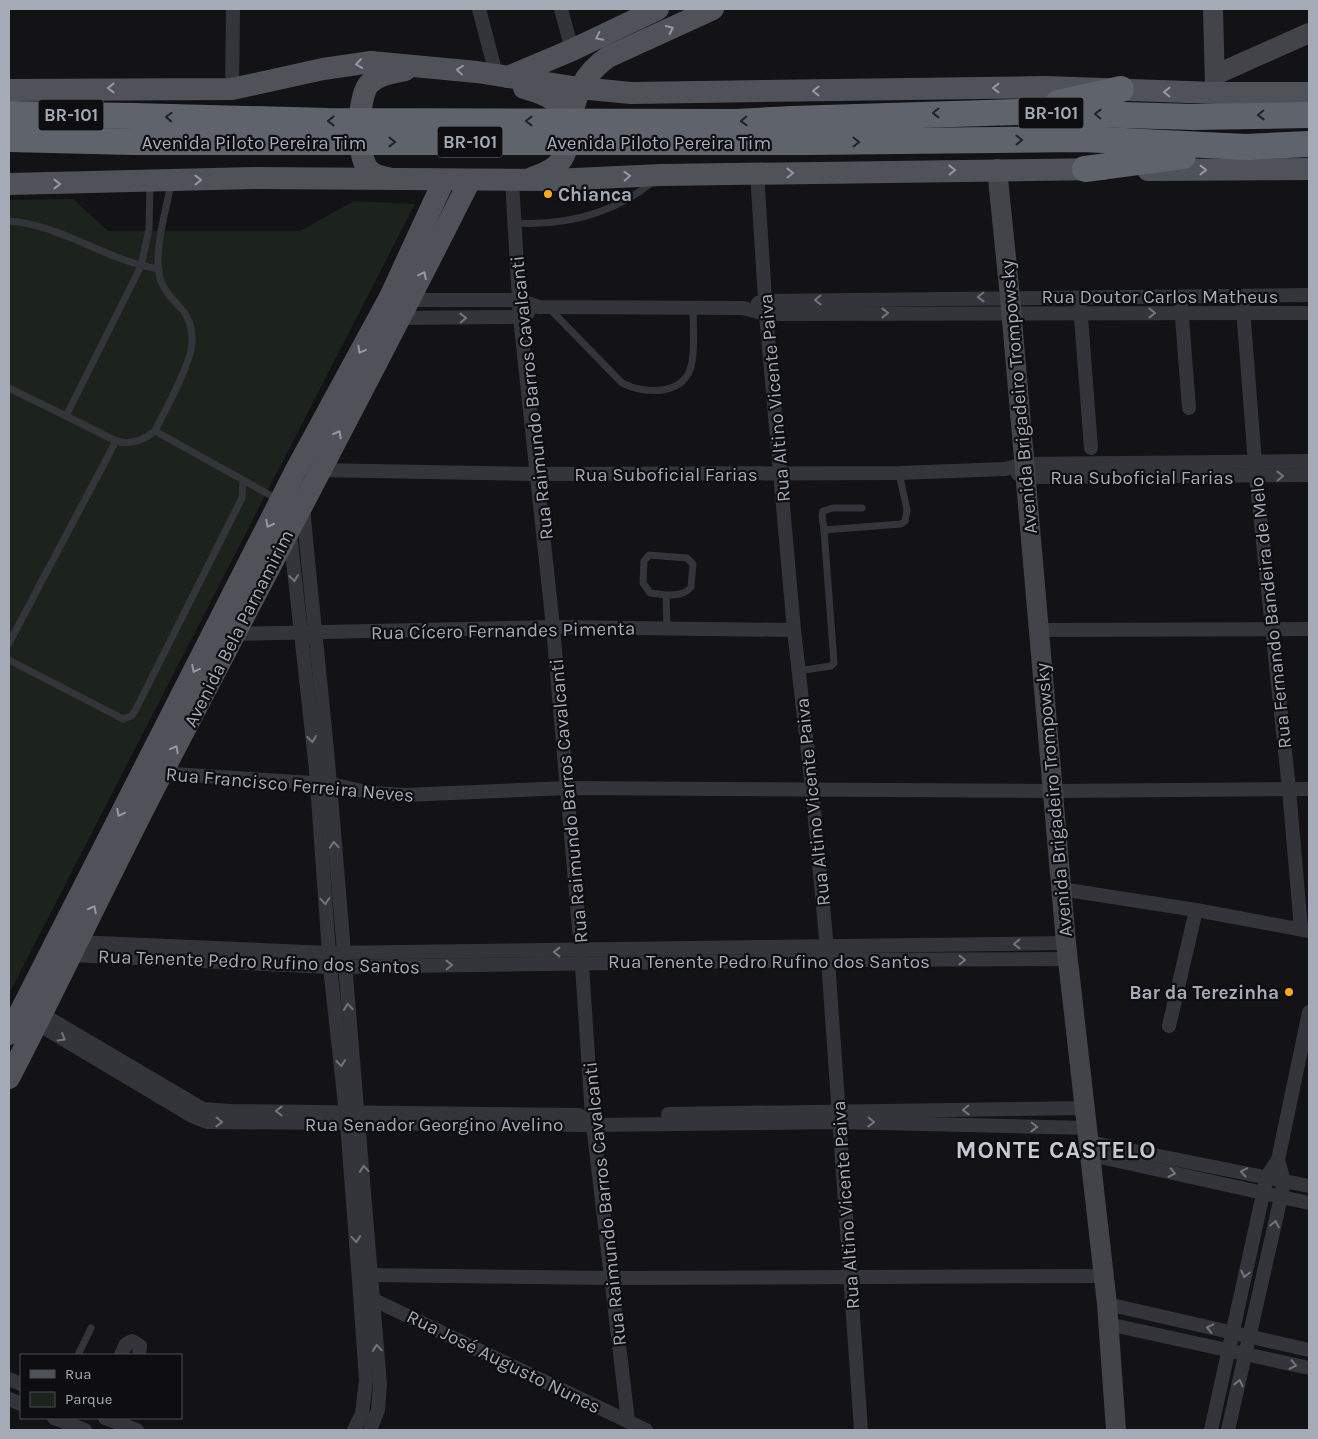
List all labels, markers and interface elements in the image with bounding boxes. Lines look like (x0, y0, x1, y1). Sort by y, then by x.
one-way arrow (665, 24, 674, 35)
one-way arrow (595, 31, 604, 41)
one-way arrow (354, 58, 362, 69)
one-way arrow (456, 65, 464, 76)
one-way arrow (992, 82, 1000, 93)
one-way arrow (107, 83, 114, 93)
one-way arrow (812, 86, 820, 96)
one-way arrow (1163, 86, 1171, 97)
road number: BR-101 (1018, 98, 1084, 128)
road number: BR-101 (38, 100, 104, 130)
one-way arrow (931, 108, 939, 118)
one-way arrow (1094, 109, 1102, 119)
one-way arrow (1256, 110, 1264, 120)
one-way arrow (165, 112, 173, 123)
one-way arrow (327, 116, 334, 126)
one-way arrow (524, 116, 532, 126)
one-way arrow (739, 116, 747, 127)
road number: BR-101 (438, 126, 502, 158)
street label: Avenida Piloto Pereira Tim (142, 132, 366, 154)
street label: Avenida Piloto Pereira Tim (547, 132, 771, 154)
one-way arrow (1015, 134, 1023, 145)
one-way arrow (388, 137, 396, 147)
one-way arrow (853, 137, 861, 147)
one-way arrow (949, 165, 957, 175)
one-way arrow (1200, 165, 1208, 175)
one-way arrow (786, 168, 794, 178)
one-way arrow (624, 171, 632, 182)
one-way arrow (195, 174, 203, 185)
one-way arrow (54, 179, 62, 189)
place label: Chianca (558, 184, 632, 206)
marker: Chianca (542, 188, 554, 200)
street label: Rua Raimundo Barros Cavalcanti (506, 255, 558, 541)
street label: Avenida Brigadeiro Trompowsky (996, 259, 1042, 535)
one-way arrow (417, 271, 427, 280)
street label: Rua Doutor Carlos Matheus (1041, 286, 1279, 308)
one-way arrow (976, 292, 984, 302)
street label: Rua Altino Vicente Paiva (755, 293, 795, 503)
one-way arrow (814, 295, 822, 305)
one-way arrow (881, 308, 889, 318)
one-way arrow (1148, 308, 1156, 318)
one-way arrow (459, 313, 467, 324)
one-way arrow (357, 344, 367, 353)
one-way arrow (332, 430, 342, 439)
street label: Rua Suboficial Farias (574, 464, 758, 486)
street label: Rua Suboficial Farias (1050, 467, 1234, 489)
one-way arrow (1277, 471, 1285, 481)
street label: Rua Fernando Bandeira de Melo (1246, 476, 1296, 750)
one-way arrow (264, 519, 275, 528)
street label: Avenida Bela Parnamirim (179, 526, 298, 731)
one-way arrow (288, 574, 299, 582)
street label: Rua Cícero Fernandes Pimenta (371, 618, 635, 644)
street label: Rua Raimundo Barros Cavalcanti (546, 658, 592, 944)
street label: Avenida Brigadeiro Trompowsky (1031, 662, 1077, 938)
one-way arrow (191, 664, 201, 673)
street label: Rua Altino Vicente Paiva (791, 697, 835, 907)
one-way arrow (306, 736, 317, 744)
one-way arrow (169, 745, 179, 754)
street label: Rua Francisco Ferreira Neves (165, 763, 415, 807)
one-way arrow (117, 808, 127, 817)
one-way arrow (329, 841, 340, 849)
one-way arrow (320, 898, 331, 906)
one-way arrow (87, 905, 97, 914)
one-way arrow (1013, 939, 1020, 949)
street label: Rua Tenente Pedro Rufino dos Santos (98, 945, 420, 979)
one-way arrow (553, 946, 561, 957)
street label: Rua Tenente Pedro Rufino dos Santos (608, 951, 930, 973)
one-way arrow (958, 955, 966, 965)
one-way arrow (446, 960, 454, 970)
place label: Bar da Terezinha (1129, 982, 1279, 1004)
marker: Bar da Terezinha (1283, 986, 1295, 998)
one-way arrow (343, 1003, 354, 1011)
one-way arrow (56, 1032, 65, 1042)
one-way arrow (335, 1059, 346, 1067)
street label: Rua Raimundo Barros Cavalcanti (579, 1061, 631, 1347)
street label: Rua Altino Vicente Paiva (828, 1100, 864, 1310)
one-way arrow (962, 1104, 970, 1115)
one-way arrow (275, 1106, 282, 1116)
street label: Rua Senador Georgino Avelino (305, 1114, 563, 1136)
one-way arrow (216, 1117, 223, 1127)
one-way arrow (868, 1117, 876, 1128)
one-way arrow (1030, 1121, 1038, 1132)
district label: MONTE CASTELO (955, 1136, 1157, 1164)
one-way arrow (358, 1165, 369, 1173)
one-way arrow (1168, 1167, 1177, 1178)
one-way arrow (1240, 1167, 1249, 1178)
one-way arrow (1269, 1220, 1280, 1229)
one-way arrow (350, 1236, 361, 1244)
one-way arrow (1240, 1270, 1251, 1279)
street label: Rua José Augusto Nunes (403, 1305, 604, 1418)
one-way arrow (1206, 1323, 1215, 1334)
one-way arrow (372, 1344, 383, 1352)
legend (20, 1354, 182, 1419)
one-way arrow (1288, 1359, 1297, 1370)
text: Rua (65, 1365, 92, 1383)
one-way arrow (1233, 1378, 1244, 1387)
text: Parque (65, 1390, 113, 1408)

